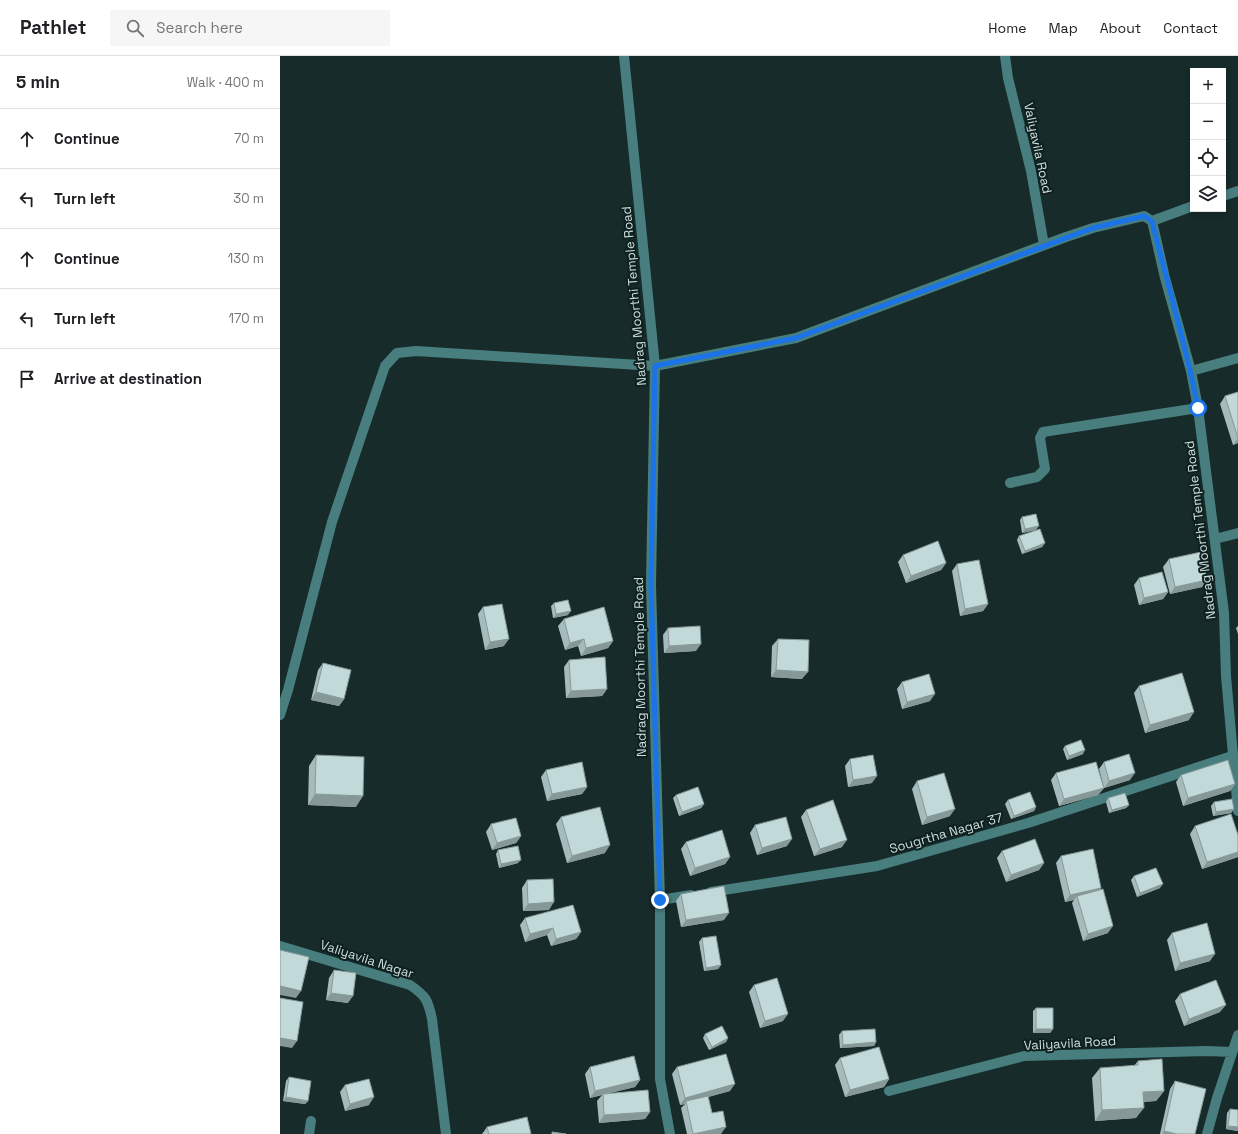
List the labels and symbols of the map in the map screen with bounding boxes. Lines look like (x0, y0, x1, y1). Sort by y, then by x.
street label: Valiyavila Road (1020, 101, 1056, 195)
street label: Nadrag Moorthi Temple Road (618, 206, 650, 386)
route start (1189, 399, 1207, 417)
street label: Nadrag Moorthi Temple Road (1181, 440, 1219, 620)
street label: Nadrag Moorthi Temple Road (630, 577, 650, 757)
street label: Sougrtha Nagar 37 (887, 809, 1005, 857)
route end (651, 891, 669, 909)
street label: Valiyavila Nagar (318, 936, 416, 982)
street label: Valiyavila Road (1023, 1032, 1117, 1054)

